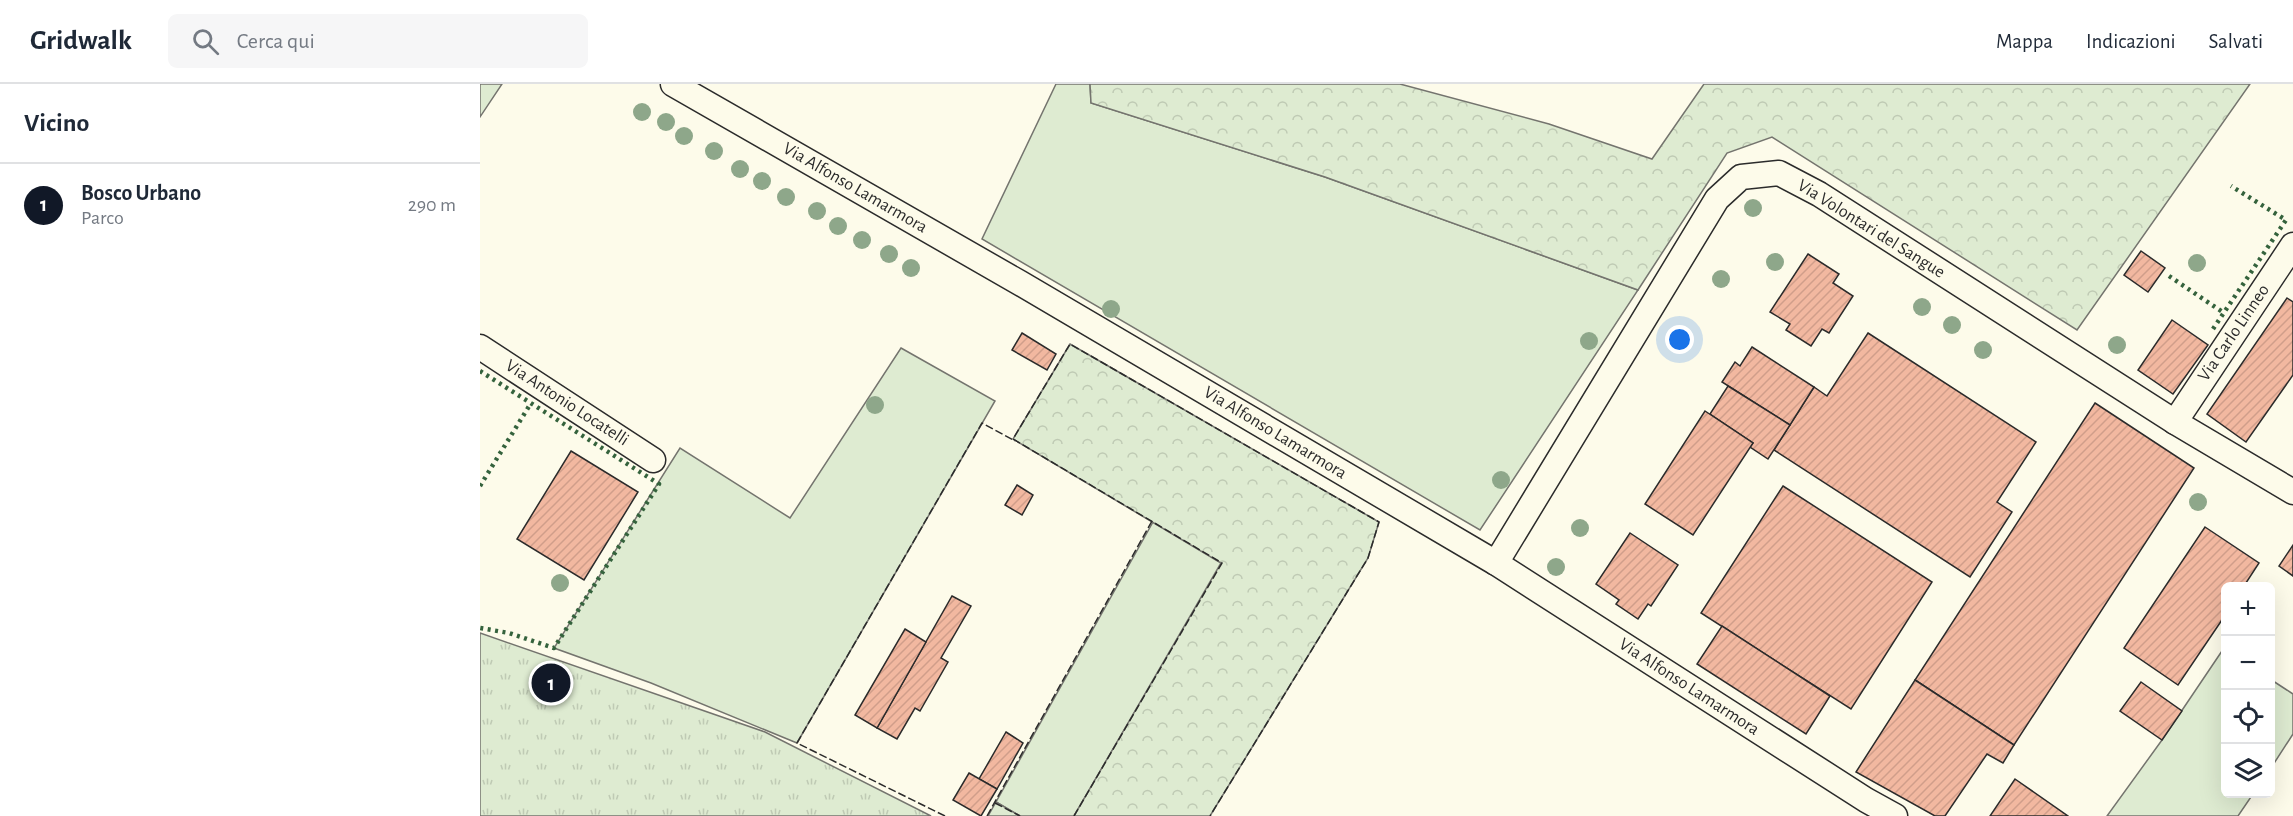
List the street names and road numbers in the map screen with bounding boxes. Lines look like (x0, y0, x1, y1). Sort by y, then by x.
street label: Via Alfonso Lamarmora (780, 139, 930, 237)
street label: Via Volontari del Sangue (1794, 176, 1948, 282)
street label: Via Carlo Linneo (2195, 281, 2273, 385)
street label: Via Antonio Locatelli (502, 356, 632, 450)
street label: Via Alfonso Lamarmora (1200, 383, 1350, 483)
street label: Via Alfonso Lamarmora (1616, 635, 1762, 739)

